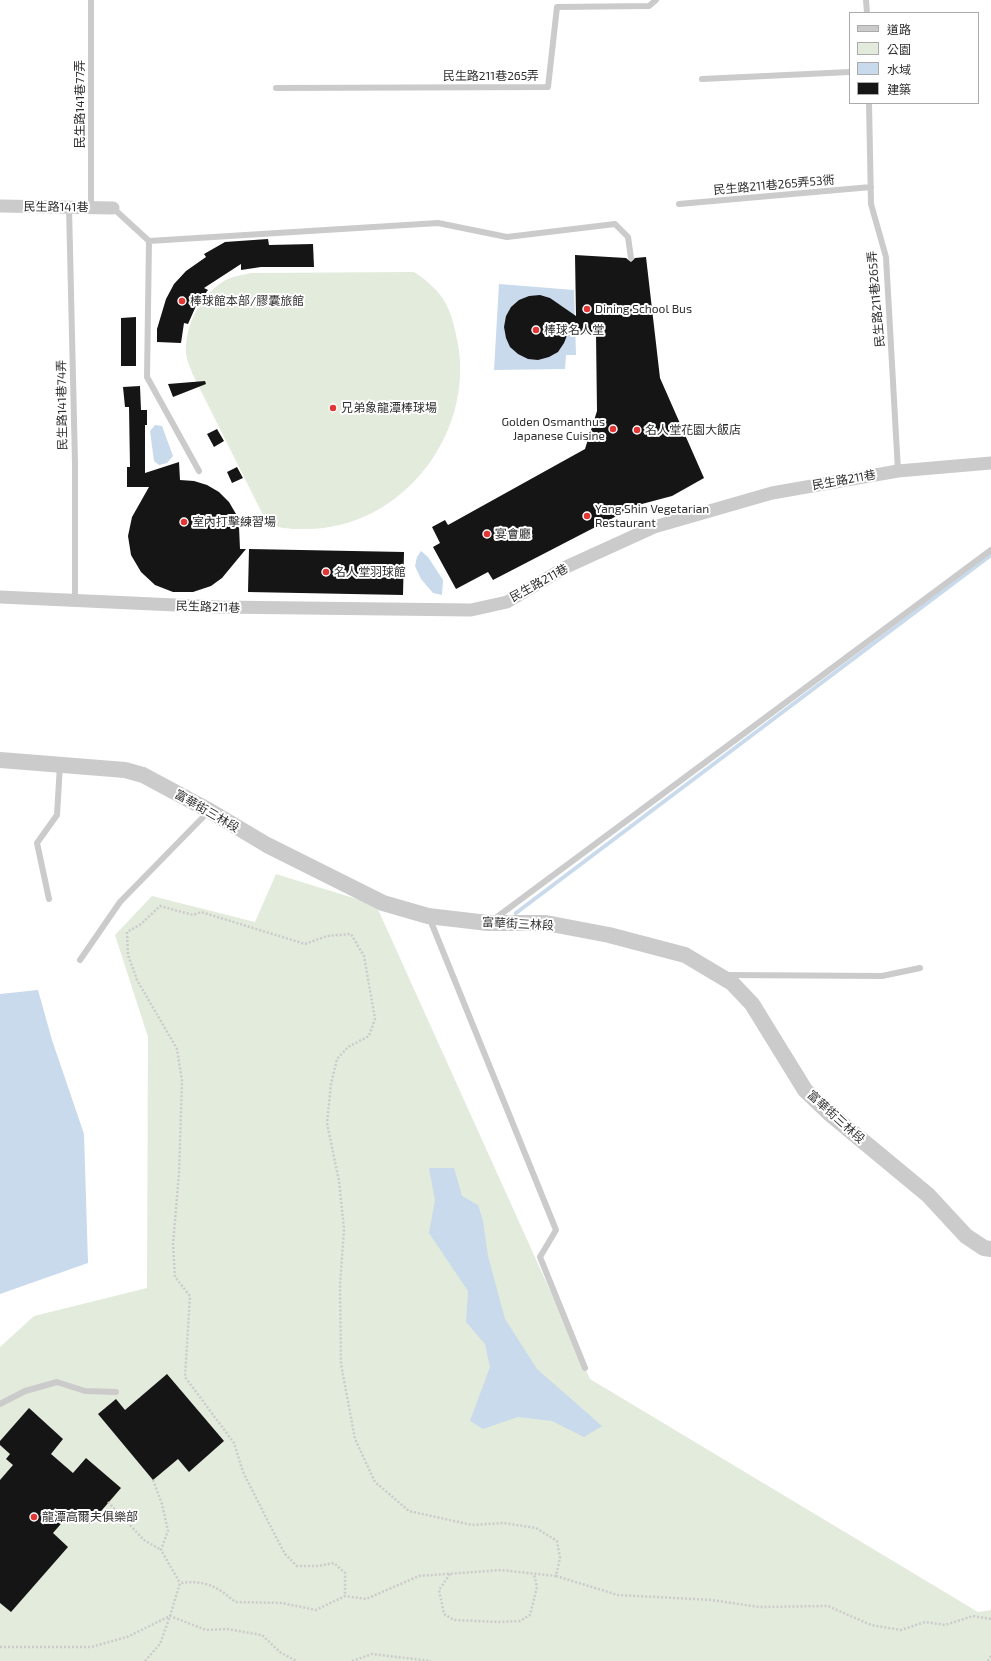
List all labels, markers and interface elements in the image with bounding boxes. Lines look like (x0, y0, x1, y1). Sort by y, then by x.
legend (849, 12, 979, 104)
text: 道路 (887, 22, 911, 36)
text: 公園 (887, 42, 911, 56)
street label: 民生路141巷77弄 (73, 59, 87, 149)
text: 水域 (887, 62, 911, 76)
street label: 民生路211巷265弄 (443, 69, 539, 83)
text: 建築 (887, 82, 911, 96)
street label: 民生路211巷265弄53衖 (713, 173, 835, 197)
street label: 民生路141巷 (23, 199, 89, 215)
street label: 民生路211巷265弄 (865, 250, 887, 348)
place label: 棒球館本部/膠囊旅館 (190, 294, 304, 308)
marker: 棒球館本部/膠囊旅館 (177, 296, 187, 306)
place label: Dining School Bus (595, 302, 692, 316)
marker: Dining School Bus (582, 304, 592, 314)
place label: 棒球名人堂 (544, 323, 604, 337)
marker: 棒球名人堂 (531, 325, 541, 335)
street label: 民生路141巷74弄 (54, 360, 70, 450)
place label: 兄弟象龍潭棒球場 (341, 401, 437, 415)
marker: 兄弟象龍潭棒球場 (328, 403, 338, 413)
place label: Golden Osmanthus Japanese Cuisine (501, 415, 605, 443)
place label: 名人堂花園大飯店 (645, 423, 741, 437)
marker: Golden Osmanthus Japanese Cuisine (608, 424, 618, 434)
marker: 名人堂花園大飯店 (632, 425, 642, 435)
street label: 民生路211巷 (811, 467, 877, 493)
place label: Yang Shin Vegetarian Restaurant (595, 502, 709, 530)
marker: Yang Shin Vegetarian Restaurant (582, 511, 592, 521)
place label: 室內打擊練習場 (192, 515, 276, 529)
marker: 室內打擊練習場 (179, 517, 189, 527)
place label: 宴會廳 (495, 527, 531, 541)
marker: 宴會廳 (482, 529, 492, 539)
street label: 民生路211巷 (507, 561, 571, 605)
place label: 名人堂羽球館 (334, 565, 406, 579)
marker: 名人堂羽球館 (321, 567, 331, 577)
street label: 民生路211巷 (176, 599, 240, 615)
street label: 富華街三林段 (172, 787, 242, 835)
street label: 富華街三林段 (482, 915, 554, 933)
street label: 富華街三林段 (804, 1088, 868, 1146)
place label: 龍潭高爾夫俱樂部 (42, 1510, 138, 1524)
marker: 龍潭高爾夫俱樂部 (29, 1512, 39, 1522)

